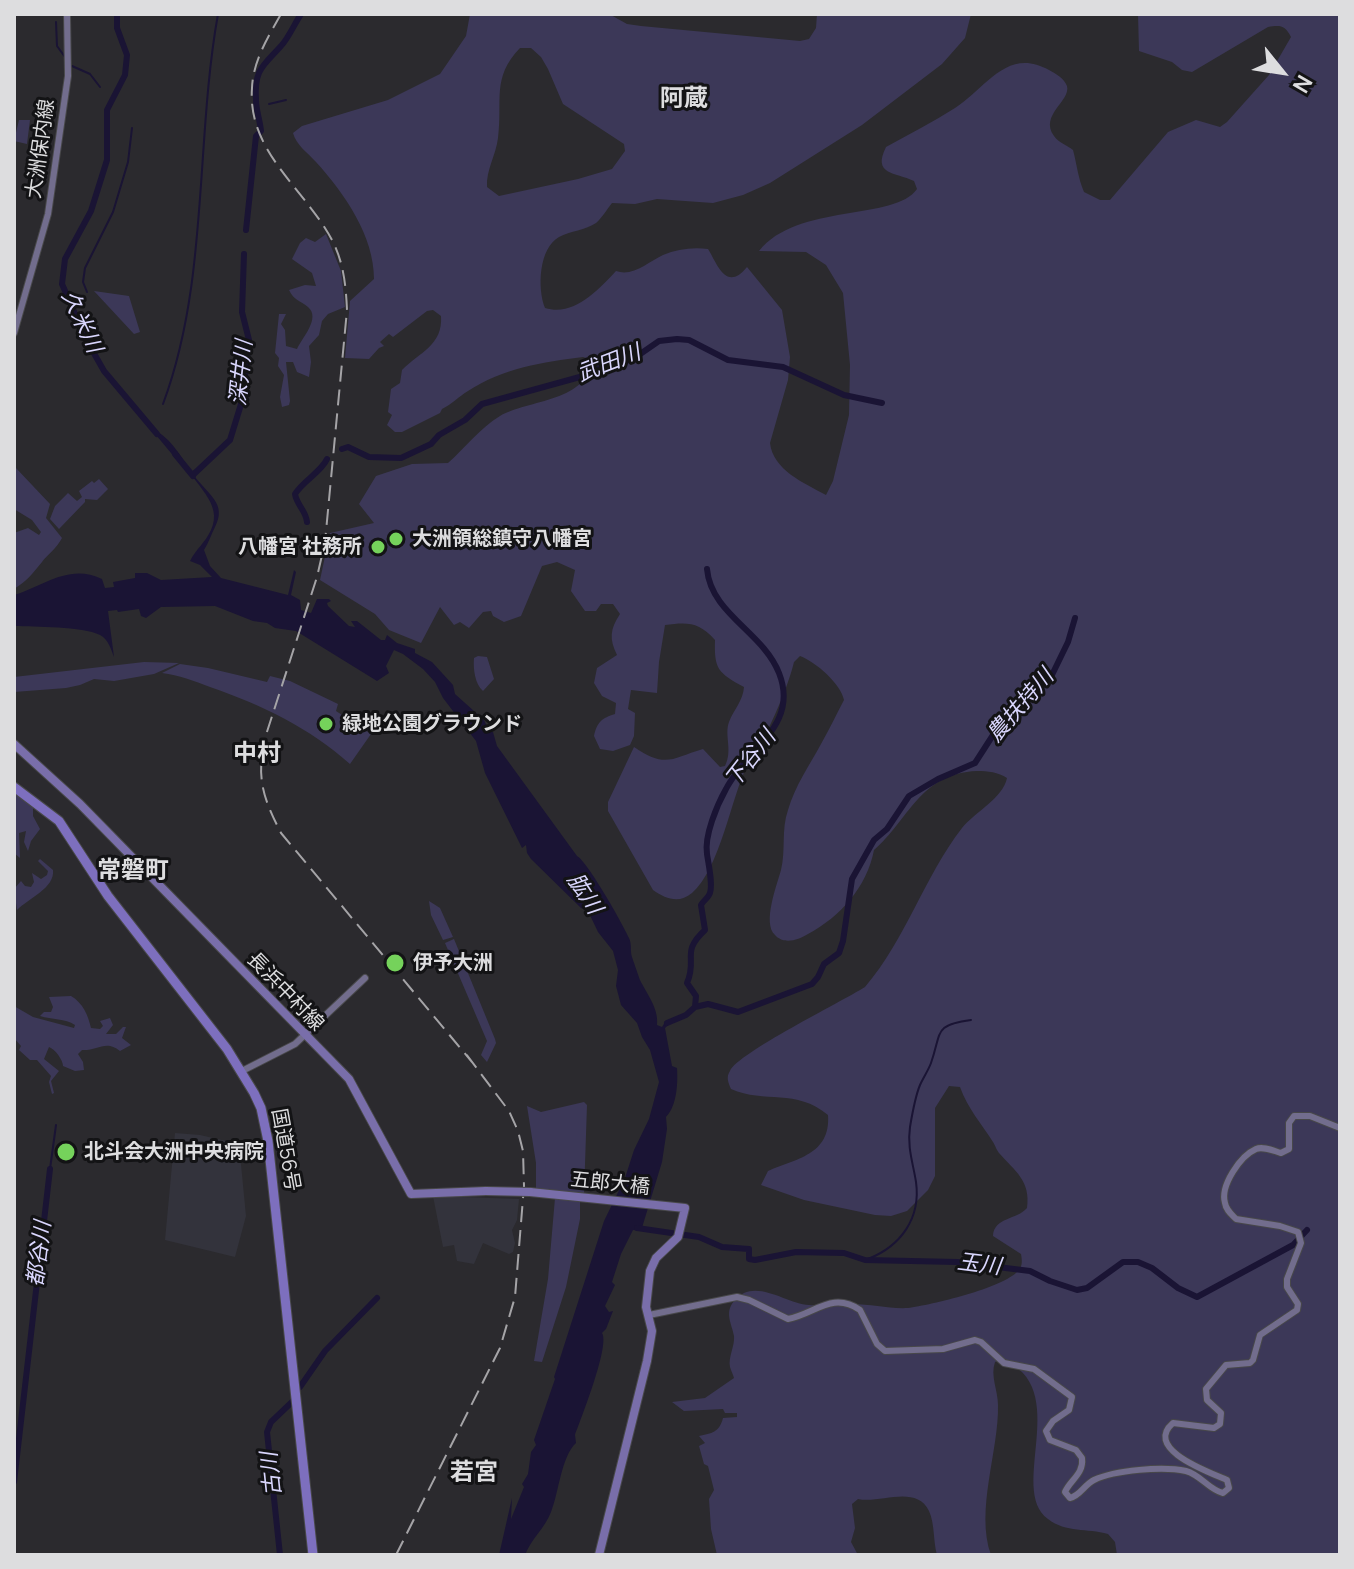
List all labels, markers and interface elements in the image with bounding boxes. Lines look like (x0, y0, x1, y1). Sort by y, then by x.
north arrow (1242, 32, 1322, 112)
text: N (1286, 70, 1320, 98)
district label: 阿蔵 (660, 85, 708, 113)
street label: 大洲保内線 (22, 98, 60, 200)
water label: 久米川 (55, 287, 107, 357)
water label: 深井川 (225, 339, 259, 407)
water label: 武田川 (573, 340, 645, 388)
place label: 大洲領総鎮守八幡宮 (412, 527, 592, 551)
marker: 大洲領総鎮守八幡宮 (387, 530, 405, 548)
place label: 八幡宮 社務所 (238, 535, 362, 559)
marker: 八幡宮 社務所 (369, 538, 387, 556)
water label: 農扶持川 (982, 664, 1060, 748)
place label: 緑地公園グラウンド (342, 712, 522, 736)
marker: 緑地公園グラウンド (317, 715, 335, 733)
water label: 下谷川 (720, 725, 782, 793)
district label: 中村 (233, 740, 281, 768)
district label: 常磐町 (97, 857, 169, 885)
water label: 肱川 (561, 868, 607, 920)
street label: 長浜中村線 (242, 948, 328, 1036)
place label: 伊予大洲 (413, 951, 493, 975)
marker: 伊予大洲 (384, 952, 406, 974)
street label: 国道56号 (266, 1107, 304, 1193)
place label: 北斗会大洲中央病院 (84, 1140, 264, 1164)
marker: 北斗会大洲中央病院 (55, 1141, 77, 1163)
street label: 五郎大橋 (569, 1168, 651, 1200)
water label: 都谷川 (23, 1220, 57, 1288)
water label: 玉川 (956, 1249, 1002, 1281)
water label: 古川 (257, 1451, 287, 1497)
district label: 若宮 (450, 1459, 498, 1487)

